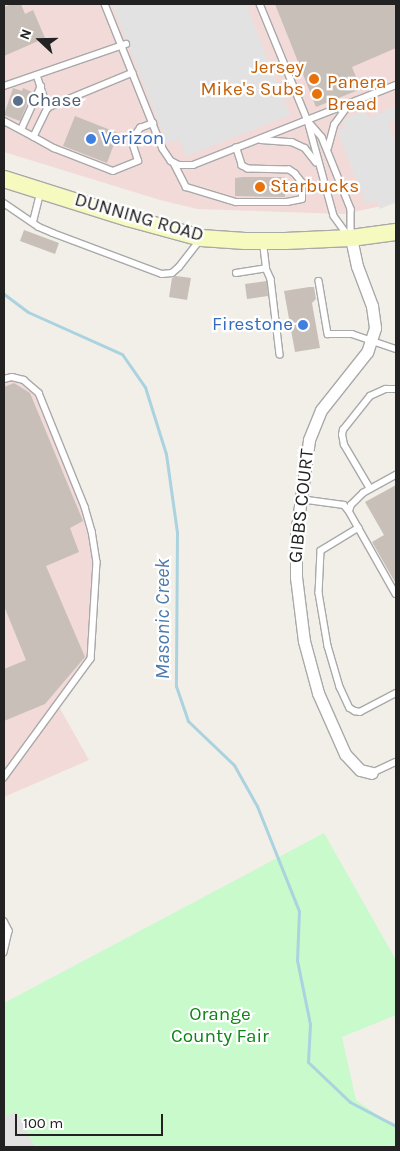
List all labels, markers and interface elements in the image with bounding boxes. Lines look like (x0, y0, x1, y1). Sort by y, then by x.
north arrow (15, 15, 65, 65)
text: N (16, 27, 35, 42)
place label: Jersey Mike's Subs (200, 57, 304, 101)
place label: Panera Bread (327, 72, 387, 116)
marker: Jersey Mike's Subs (308, 73, 320, 85)
marker: Panera Bread (311, 88, 323, 100)
place label: Chase (28, 90, 81, 112)
marker: Chase (12, 95, 24, 107)
place label: Verizon (101, 128, 164, 150)
marker: Verizon (85, 133, 97, 145)
place label: Starbucks (270, 176, 359, 198)
marker: Starbucks (254, 181, 266, 193)
street label: DUNNING ROAD (72, 189, 206, 247)
place label: Firestone (212, 314, 293, 336)
marker: Firestone (297, 319, 309, 331)
street label: GIBBS COURT (285, 448, 319, 564)
water label: Masonic Creek (150, 559, 174, 679)
park label: Orange County Fair (171, 1004, 269, 1048)
scale bar (18, 1104, 165, 1136)
text: 100 m (23, 1114, 63, 1132)

